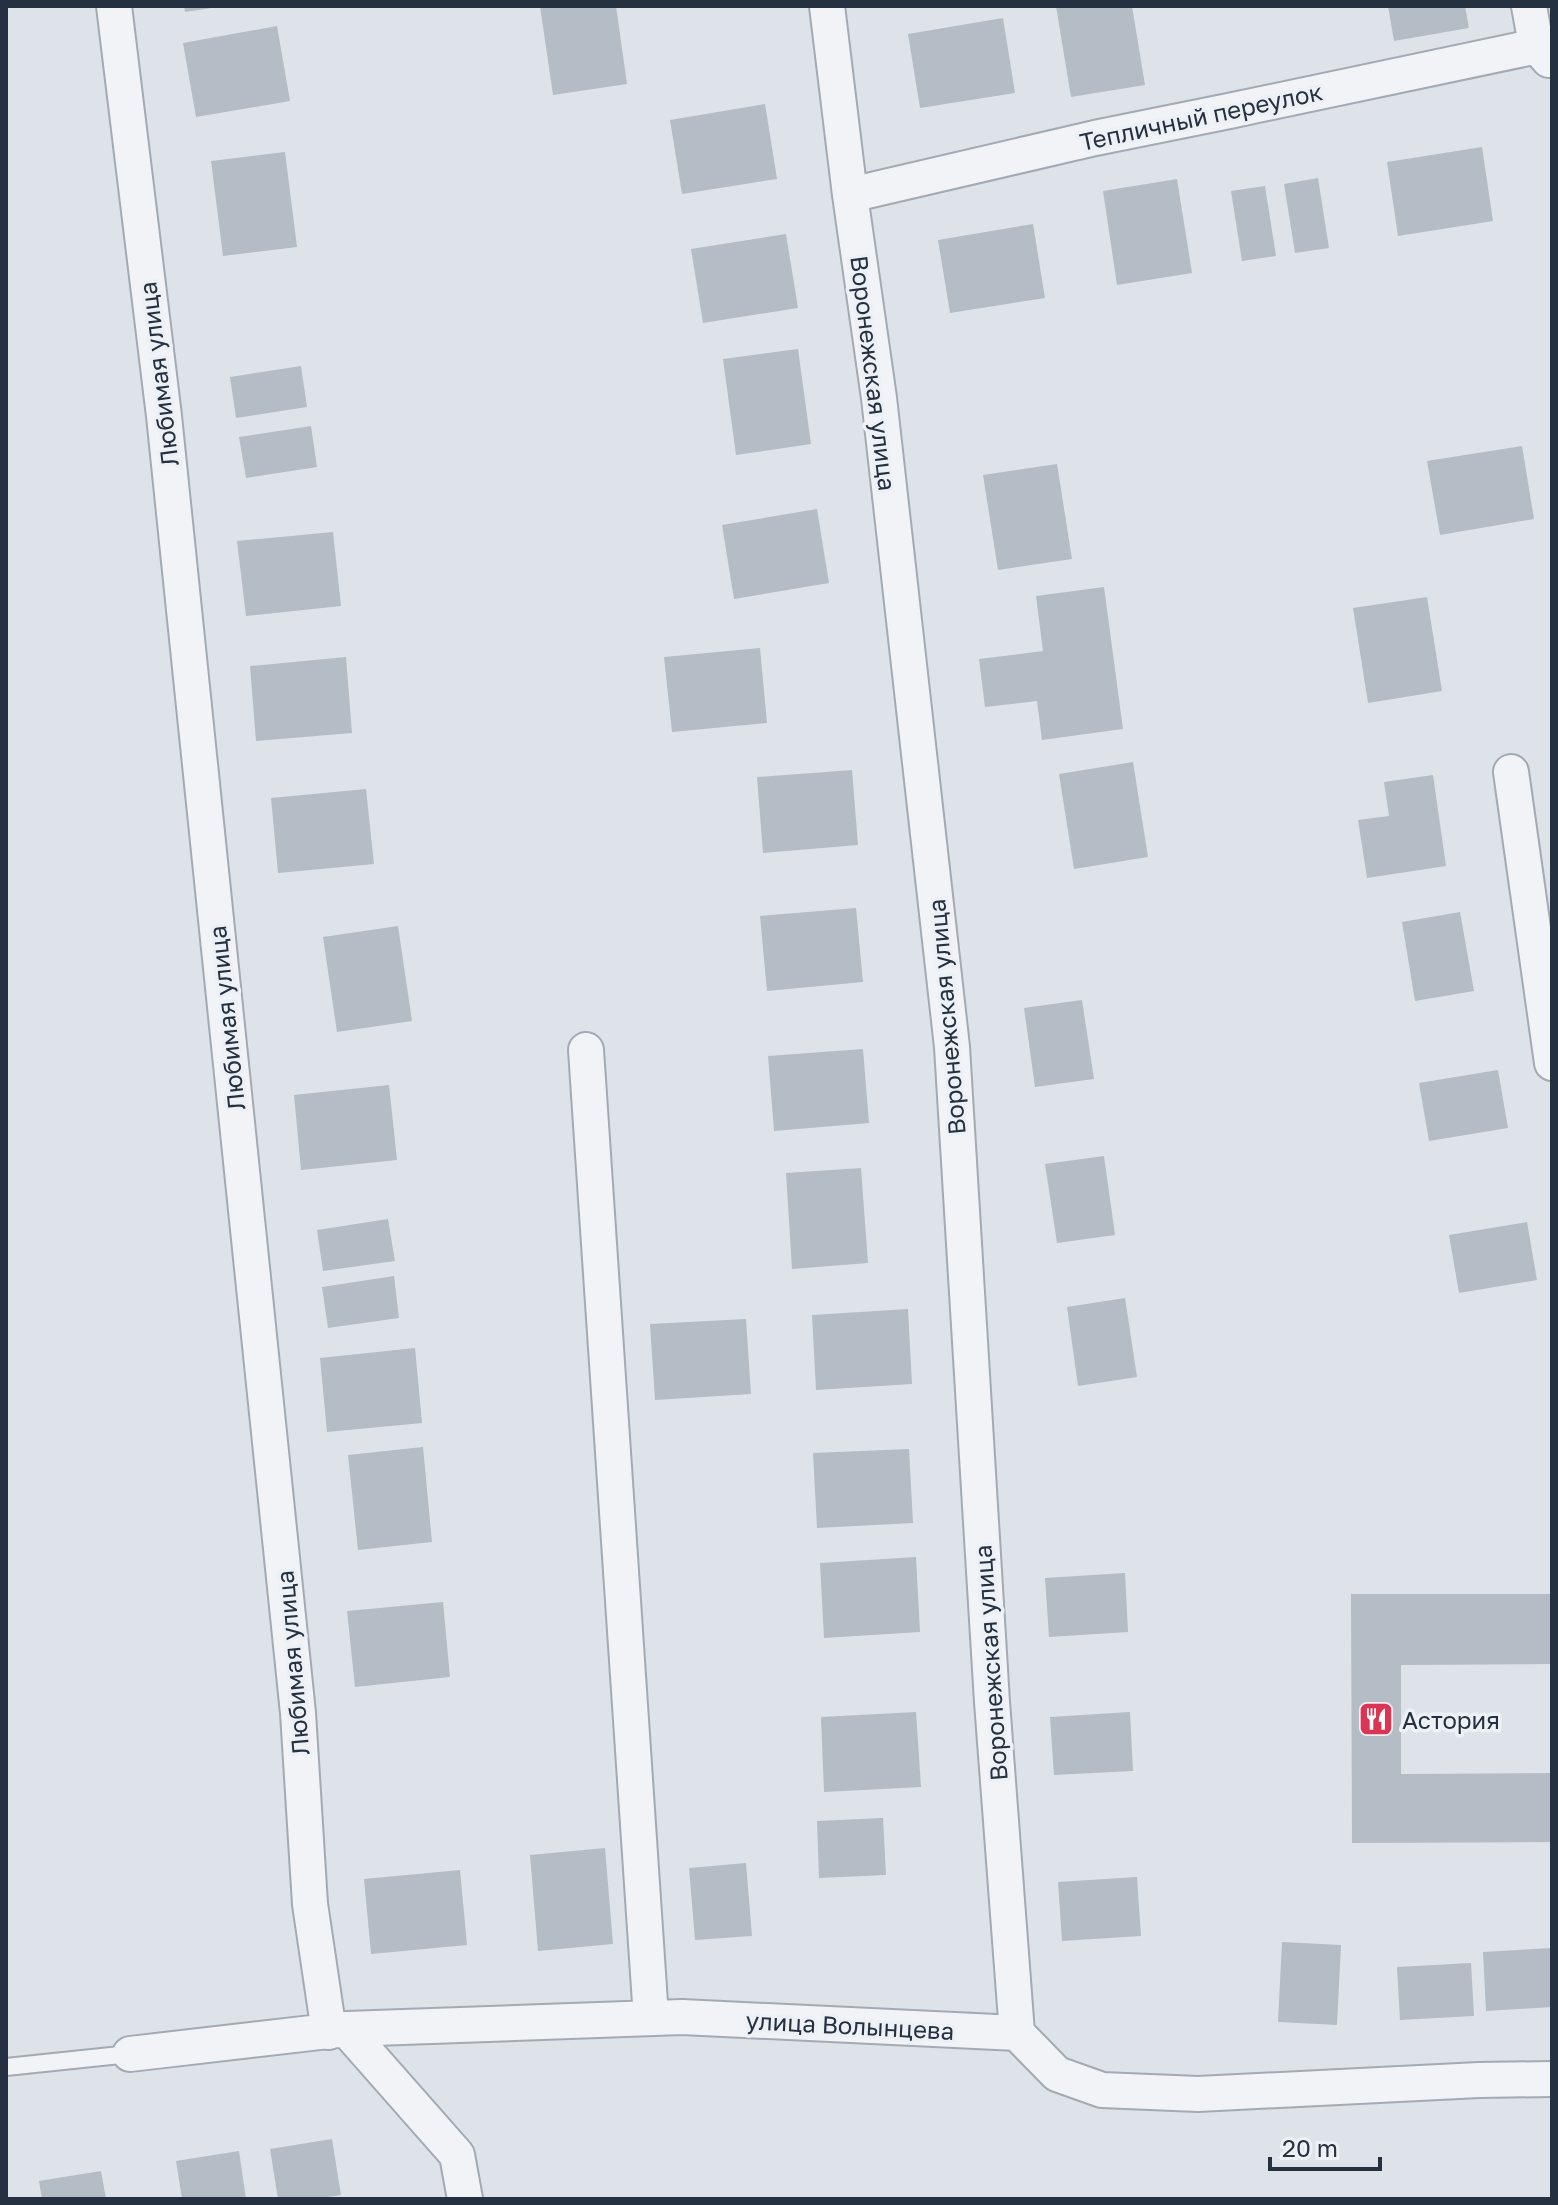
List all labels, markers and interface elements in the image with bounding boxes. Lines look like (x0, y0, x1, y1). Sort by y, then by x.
street label: Тепличный переулок (1077, 76, 1325, 156)
street label: Воронежская улица (845, 254, 903, 492)
street label: Любимая улица (132, 280, 184, 468)
street label: Воронежская улица (921, 898, 971, 1136)
street label: Любимая улица (202, 924, 250, 1112)
street label: Воронежская улица (967, 1544, 1013, 1782)
street label: Любимая улица (269, 1569, 315, 1757)
restaurant icon: Астория (1357, 1700, 1395, 1738)
place label: Астория (1402, 1705, 1500, 1734)
street label: улица Волынцева (745, 2005, 955, 2045)
scale bar (1270, 2121, 1380, 2171)
text: 20 m (1282, 2133, 1338, 2162)

